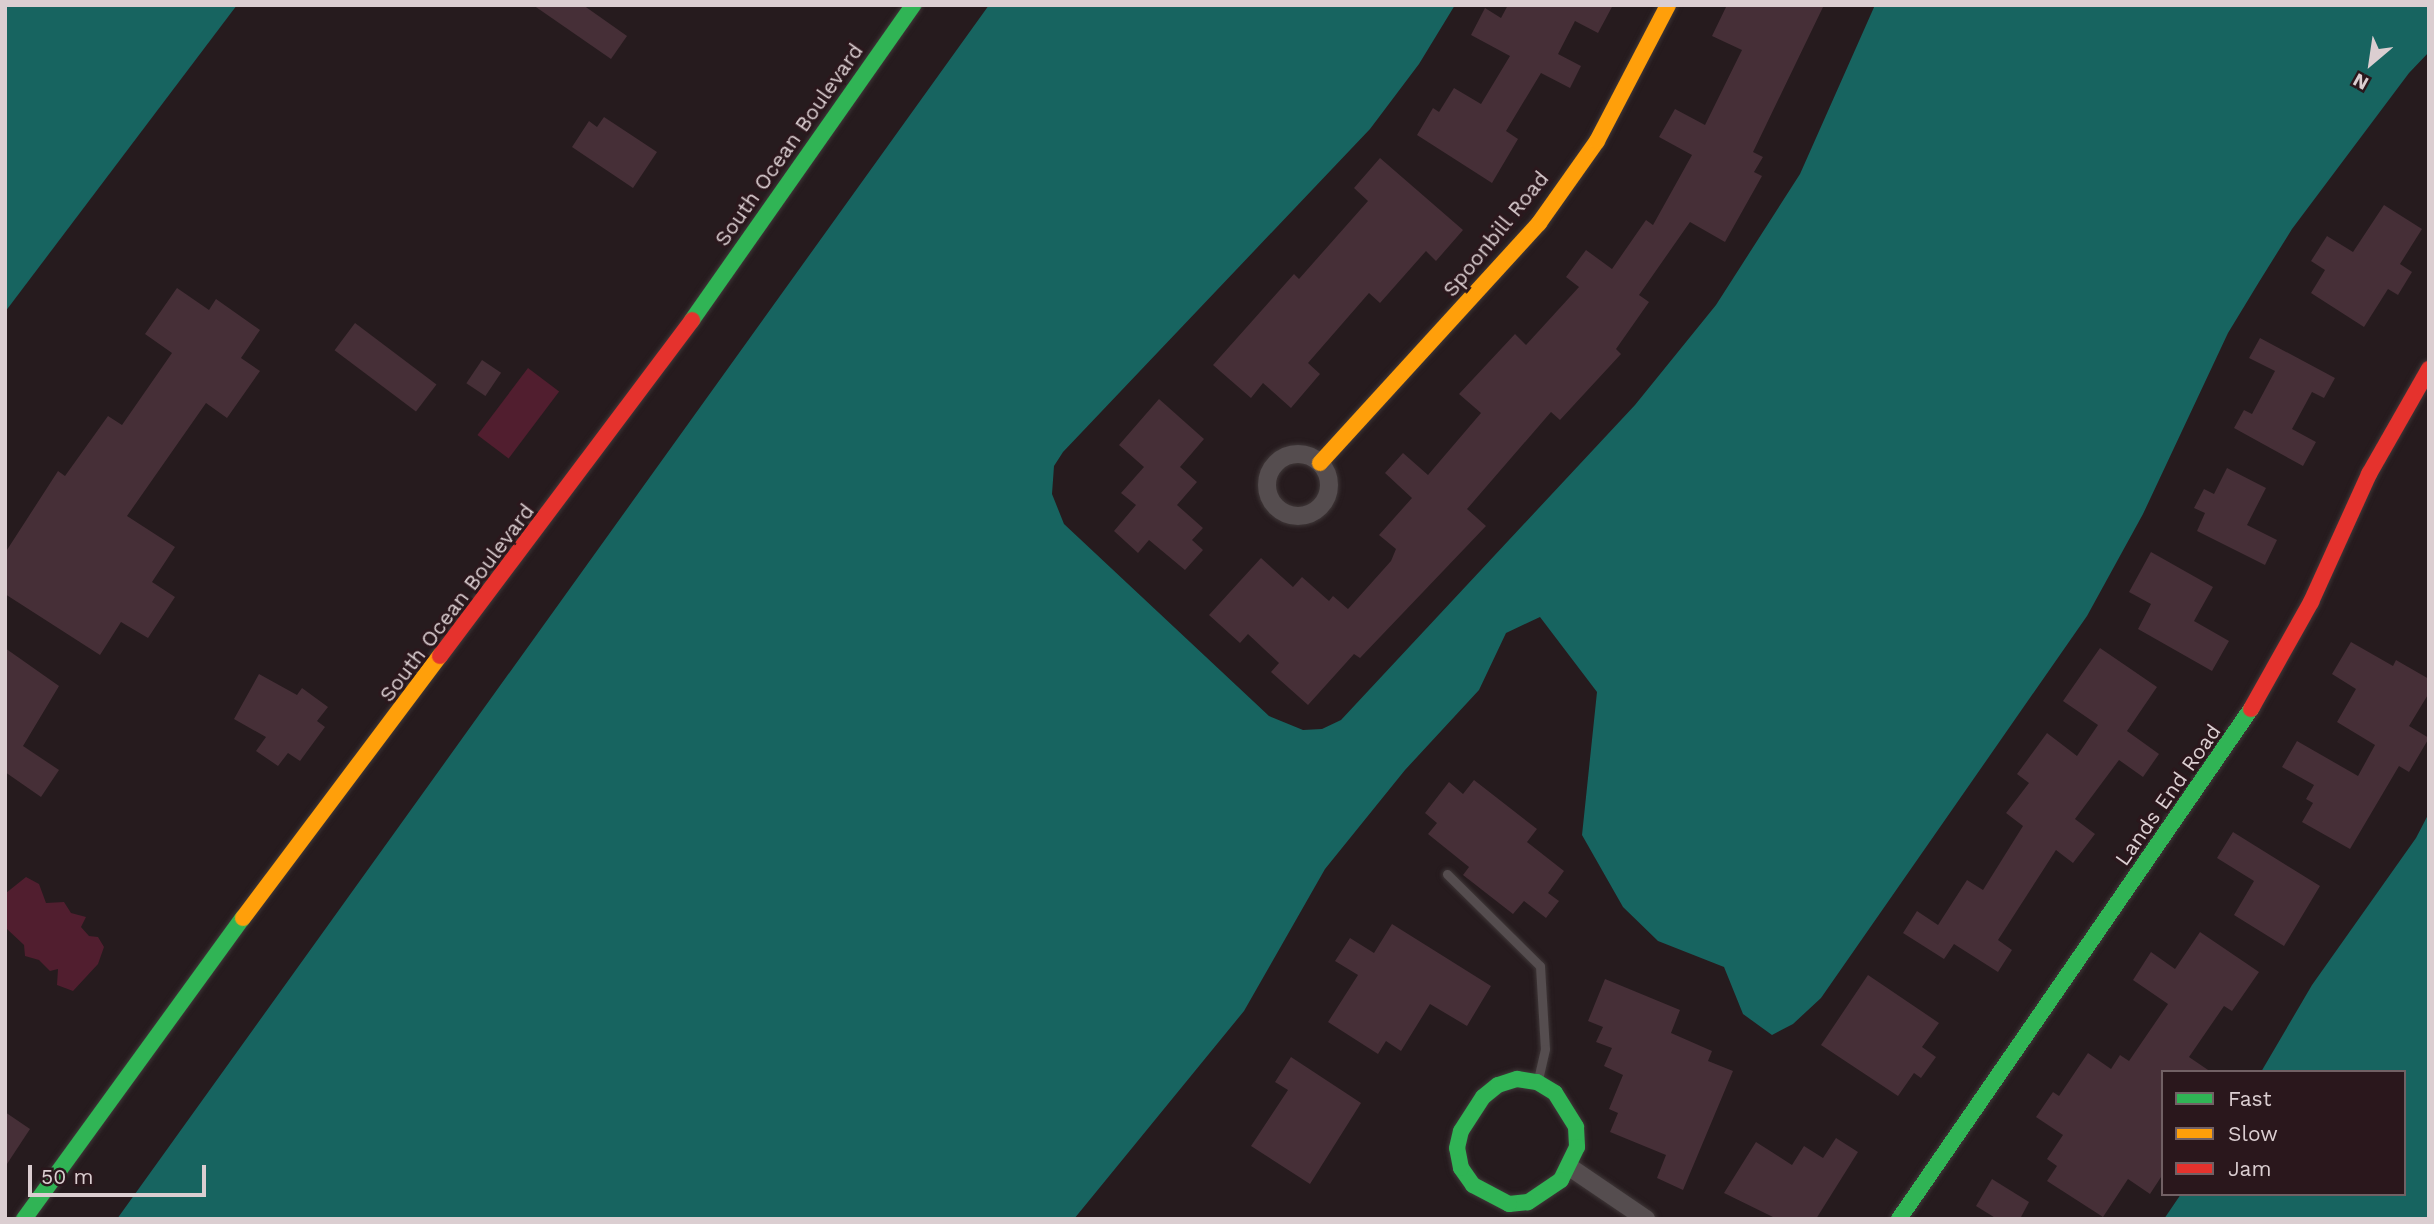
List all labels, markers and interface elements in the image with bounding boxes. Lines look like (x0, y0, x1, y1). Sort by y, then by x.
north arrow (2336, 28, 2406, 98)
street label: South Ocean Boulevard (710, 39, 868, 251)
text: N (2349, 68, 2372, 95)
street label: Spoonbill Road (1438, 166, 1554, 302)
street label: South Ocean Boulevard (374, 499, 540, 707)
street label: Lands End Road (2110, 719, 2226, 871)
legend (2161, 1070, 2406, 1196)
text: Fast (2228, 1086, 2272, 1111)
text: Slow (2228, 1121, 2278, 1146)
scale bar (32, 1150, 210, 1194)
text: Jam (2228, 1156, 2271, 1181)
text: 50 m (41, 1164, 93, 1189)

